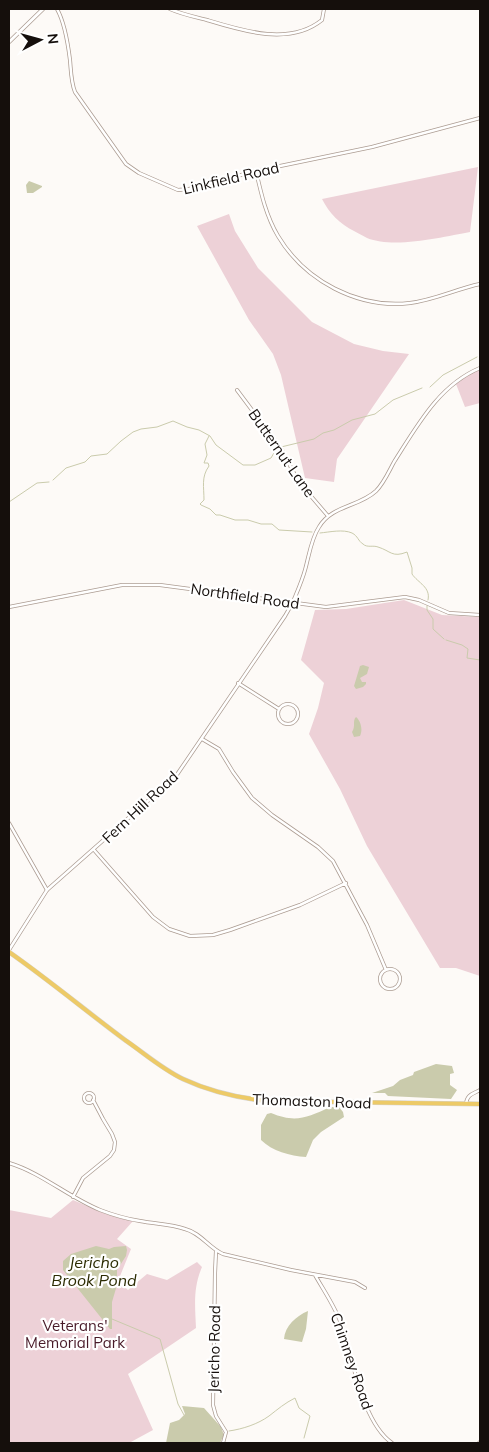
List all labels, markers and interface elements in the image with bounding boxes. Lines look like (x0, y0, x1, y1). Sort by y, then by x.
north arrow (15, 15, 65, 65)
text: N (43, 32, 62, 45)
street label: Linkfield Road (181, 158, 281, 198)
street label: Butternut Lane (245, 405, 319, 501)
street label: Northfield Road (189, 579, 301, 613)
street label: Fern Hill Road (98, 767, 182, 847)
street label: Thomaston Road (252, 1089, 372, 1113)
water label: Jericho Brook Pond (51, 1252, 137, 1290)
street label: Jericho Road (204, 1305, 224, 1393)
street label: Chimney Road (327, 1310, 377, 1412)
park label: Veterans' Memorial Park (25, 1316, 125, 1352)

